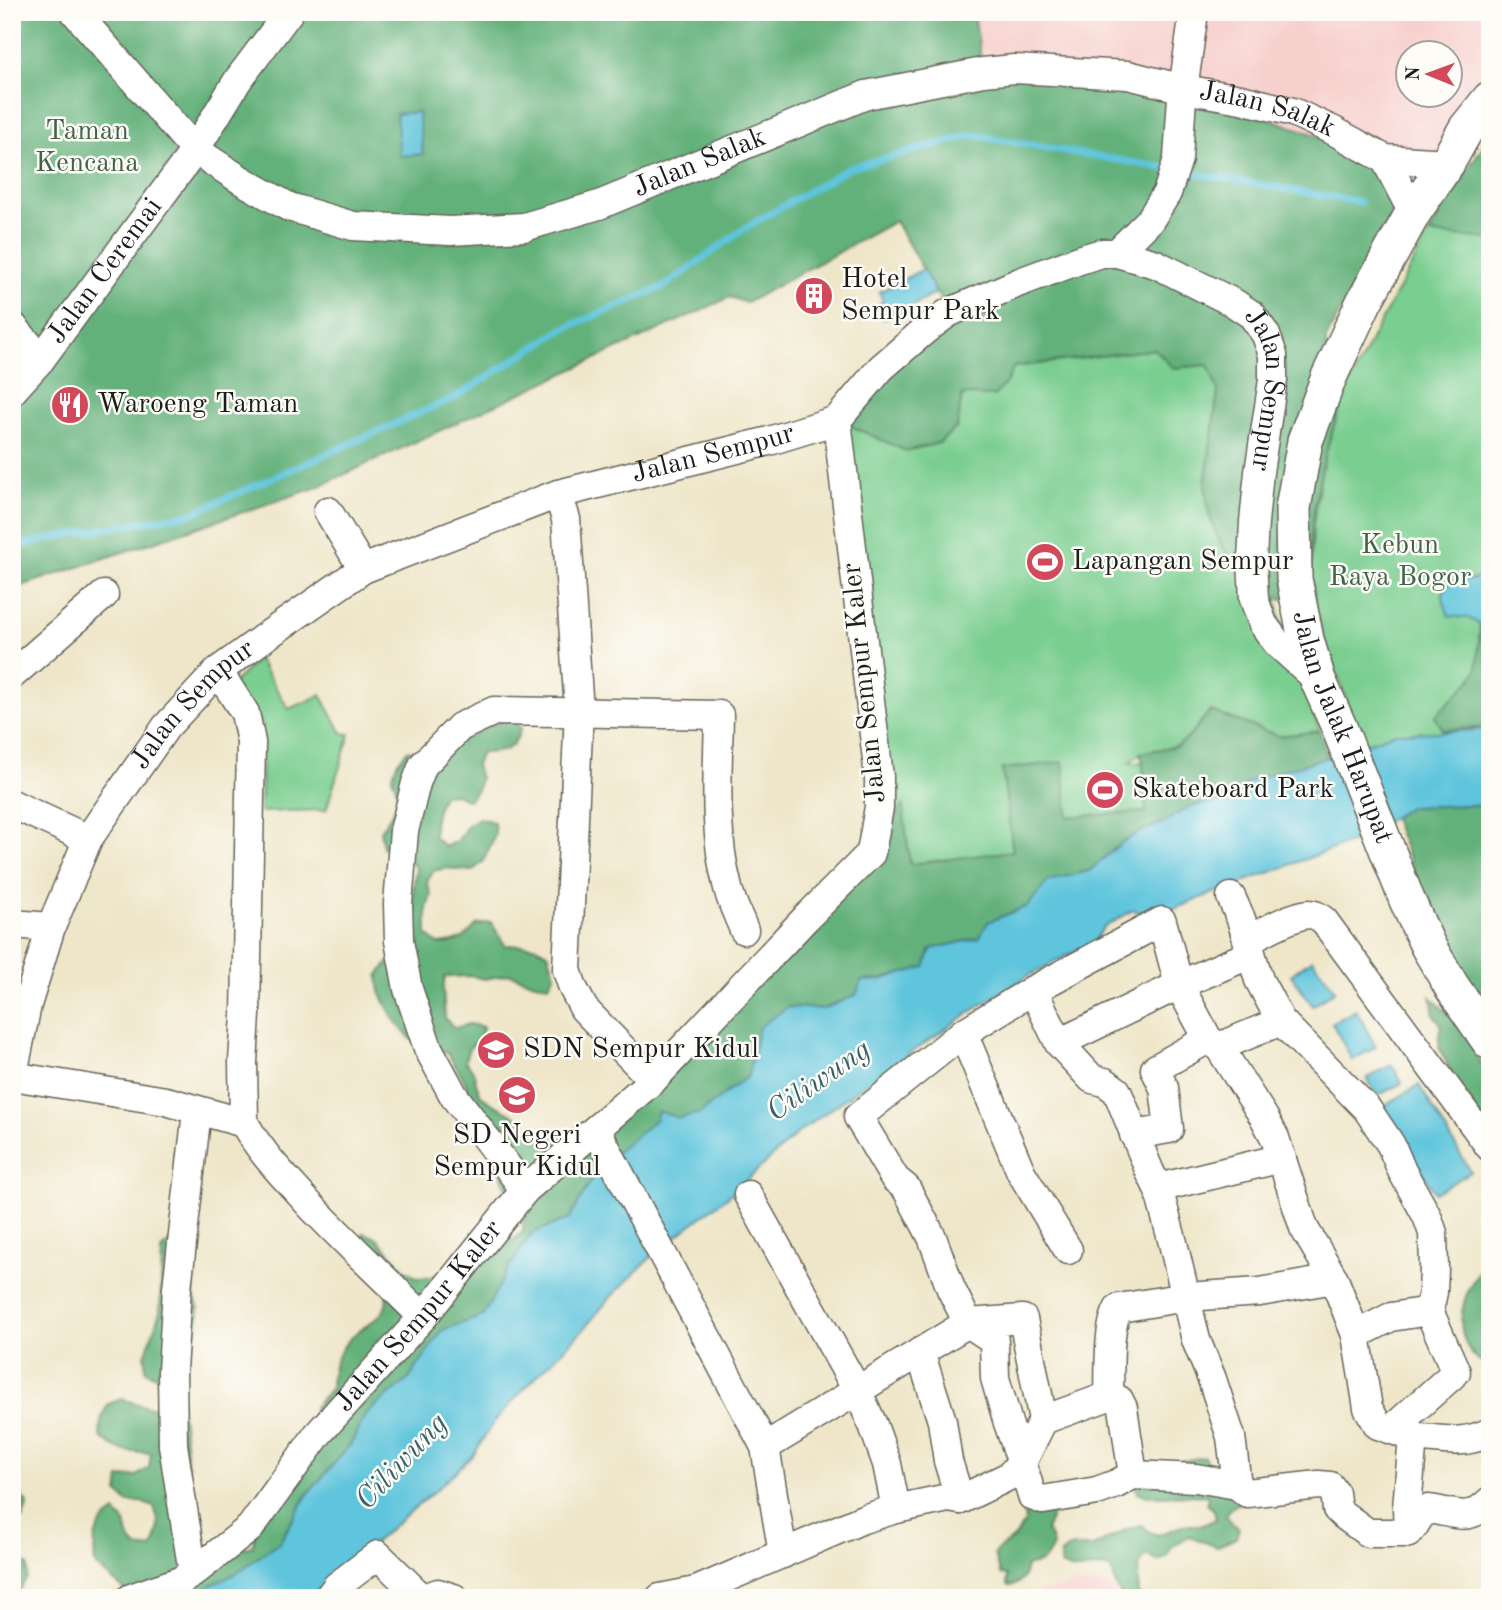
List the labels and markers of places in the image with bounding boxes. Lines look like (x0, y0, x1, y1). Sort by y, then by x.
place label: Hotel Sempur Park (841, 266, 1000, 326)
building icon: Hotel Sempur Park (793, 275, 835, 317)
restaurant icon: Waroeng Taman (49, 384, 91, 426)
place label: Waroeng Taman (97, 391, 298, 419)
sports icon: Lapangan Sempur (1024, 541, 1066, 583)
place label: Lapangan Sempur (1072, 548, 1293, 576)
sports icon: Skateboard Park (1084, 769, 1126, 811)
place label: Skateboard Park (1132, 776, 1334, 804)
school or university icon: SDN Sempur Kidul (475, 1029, 517, 1071)
place label: SDN Sempur Kidul (523, 1036, 759, 1064)
school or university icon: SD Negeri Sempur Kidul (496, 1074, 538, 1116)
place label: SD Negeri Sempur Kidul (433, 1122, 601, 1182)

